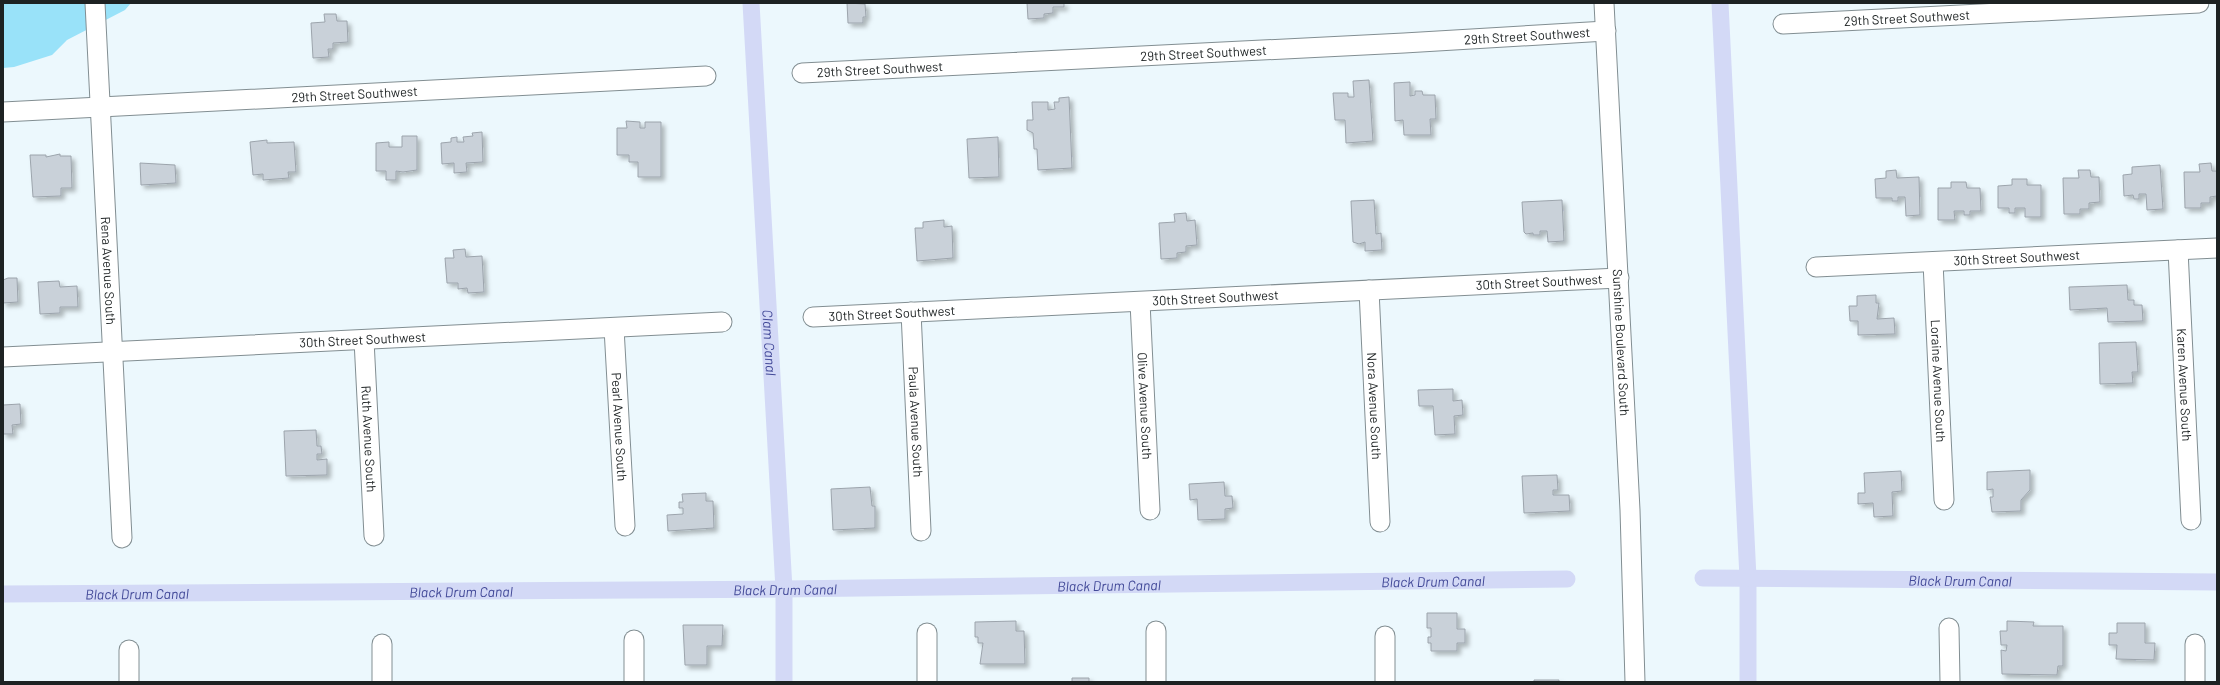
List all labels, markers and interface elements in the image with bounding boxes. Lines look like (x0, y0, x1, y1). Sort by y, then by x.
street label: 29th Street Southwest (1843, 7, 1970, 29)
street label: 29th Street Southwest (1463, 24, 1591, 47)
street label: 29th Street Southwest (1140, 42, 1267, 64)
street label: 29th Street Southwest (816, 58, 943, 80)
street label: 29th Street Southwest (291, 83, 418, 105)
street label: Rena Avenue South (98, 216, 119, 325)
street label: 30th Street Southwest (1953, 246, 2080, 268)
street label: Sunshine Boulevard South (1610, 269, 1633, 416)
street label: 30th Street Southwest (1475, 271, 1603, 293)
street label: 30th Street Southwest (1152, 286, 1279, 309)
street label: 30th Street Southwest (828, 302, 956, 324)
water label: Clam Canal (760, 309, 780, 376)
street label: Loraine Avenue South (1928, 319, 1949, 443)
street label: 30th Street Southwest (299, 328, 426, 351)
street label: Karen Avenue South (2174, 328, 2195, 442)
street label: Olive Avenue South (1134, 352, 1156, 460)
street label: Nora Avenue South (1364, 352, 1385, 460)
street label: Paula Avenue South (905, 366, 927, 478)
street label: Pearl Avenue South (608, 372, 630, 482)
street label: Ruth Avenue South (358, 385, 380, 493)
water label: Black Drum Canal (1908, 571, 2012, 589)
water label: Black Drum Canal (1381, 572, 1485, 590)
water label: Black Drum Canal (1057, 576, 1161, 594)
water label: Black Drum Canal (733, 580, 837, 598)
water label: Black Drum Canal (409, 582, 513, 600)
water label: Black Drum Canal (85, 584, 189, 602)

